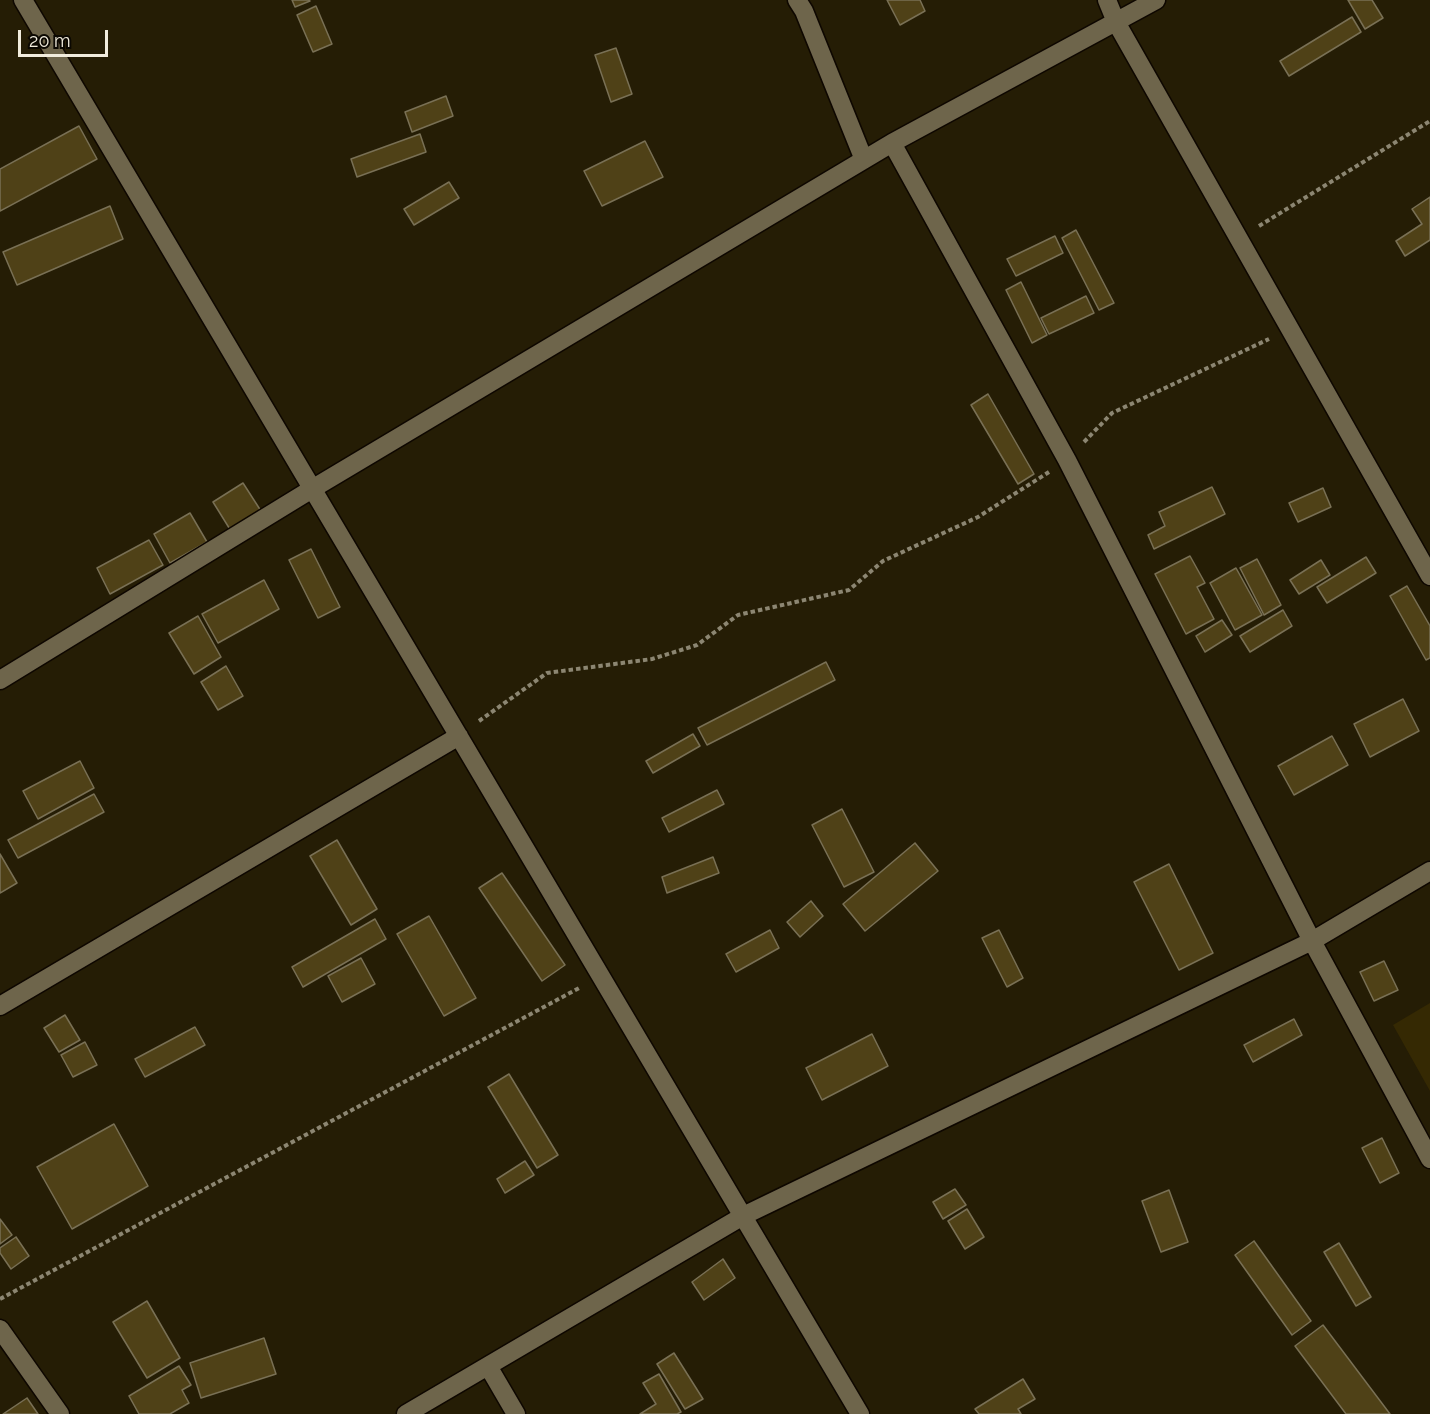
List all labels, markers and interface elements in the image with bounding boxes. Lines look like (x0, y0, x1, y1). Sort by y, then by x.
scale bar (21, 18, 111, 56)
text: 20 m (29, 30, 71, 51)

